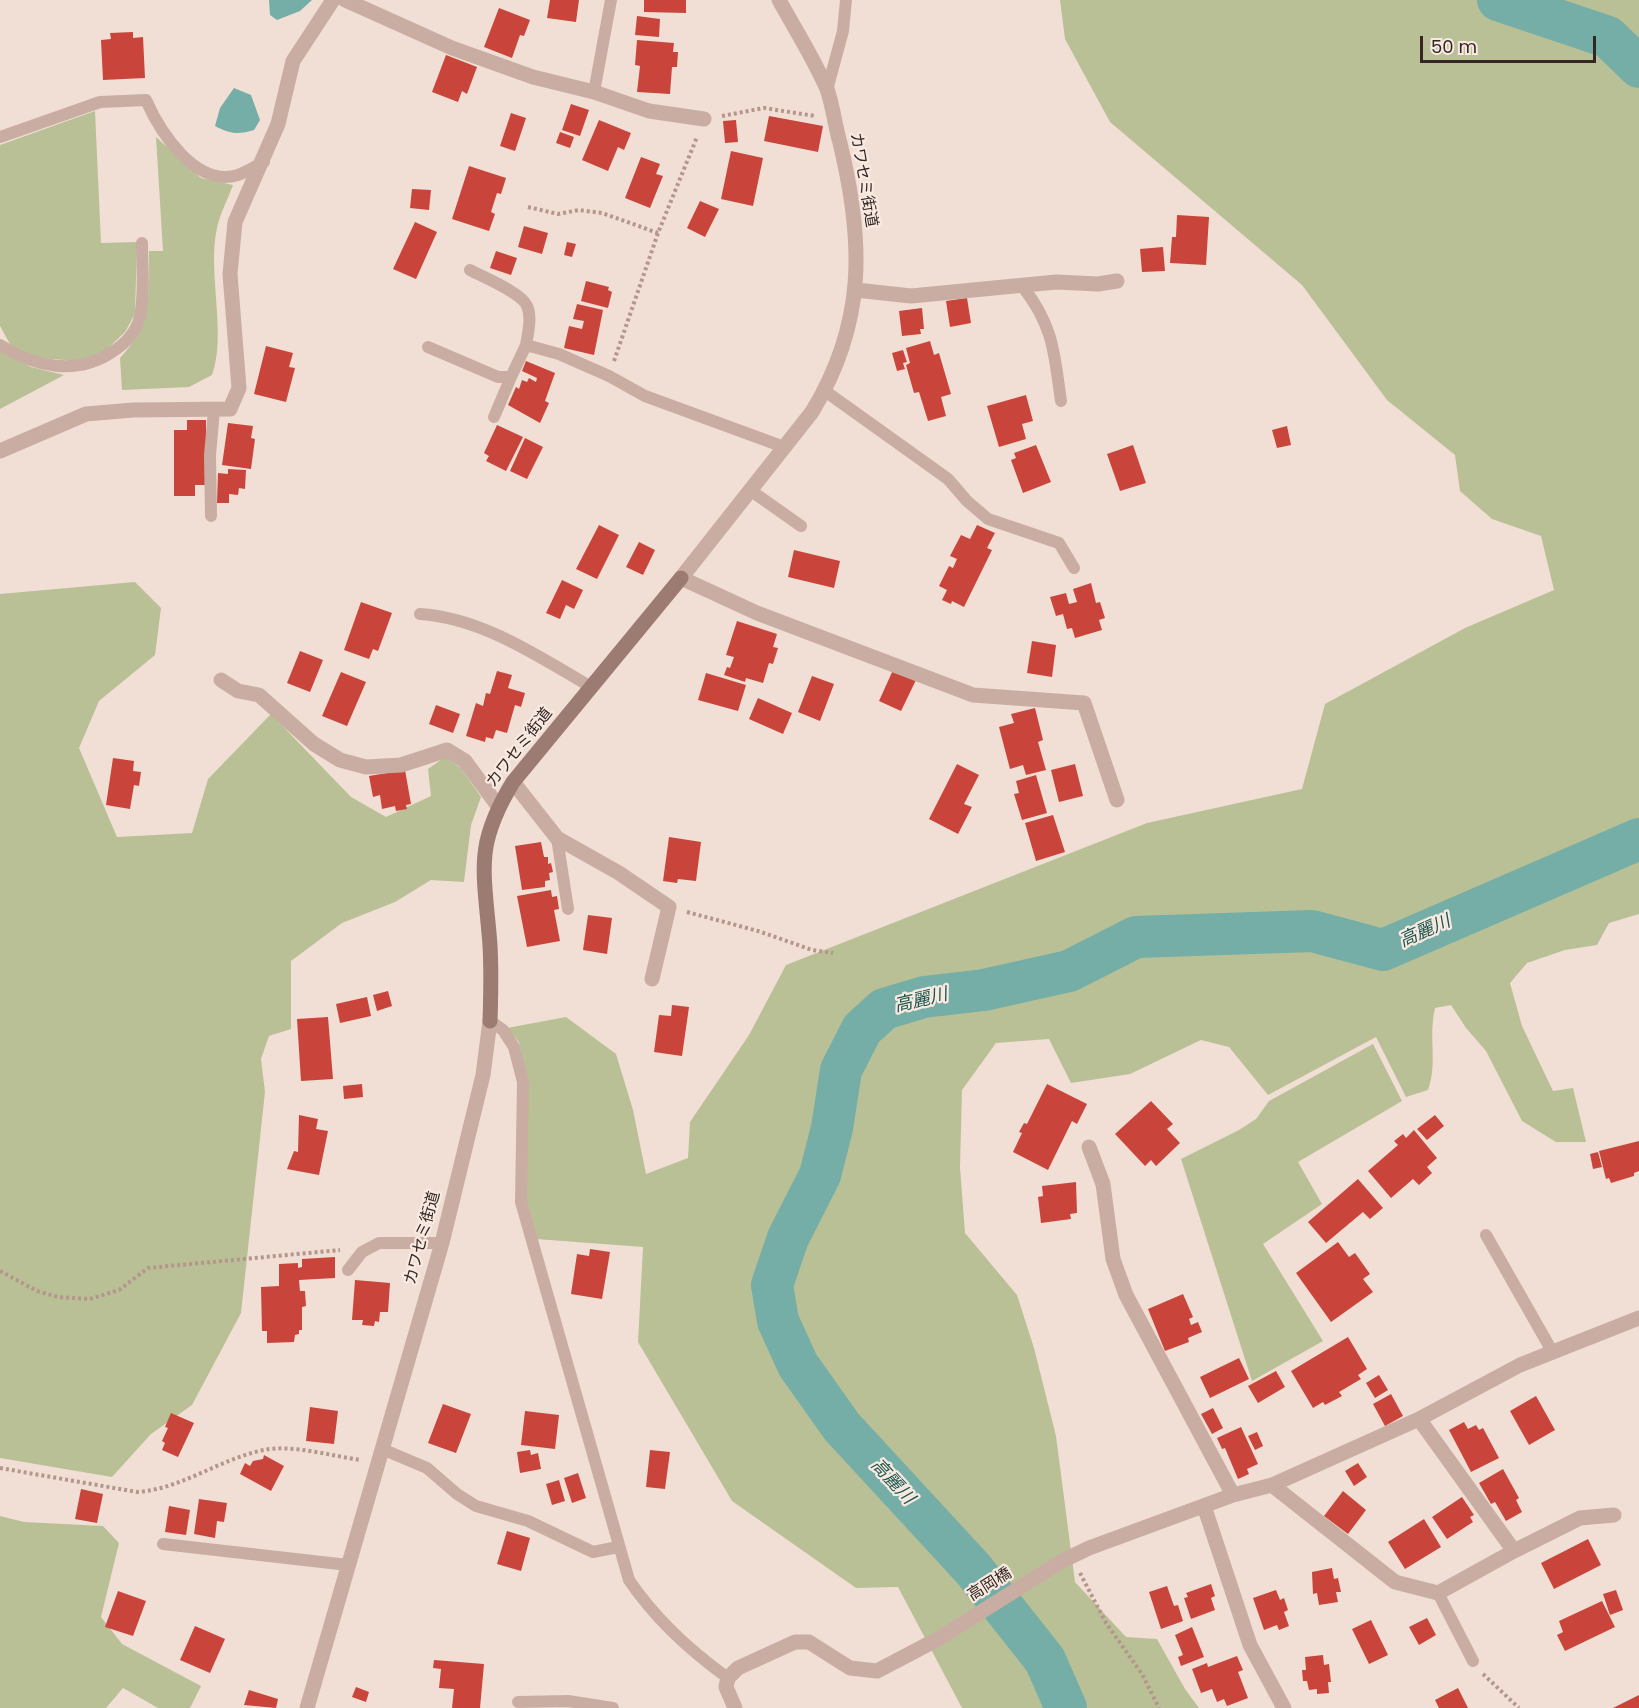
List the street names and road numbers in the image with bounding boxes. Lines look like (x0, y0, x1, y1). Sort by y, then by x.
street label: カワセミ街道 (845, 131, 881, 229)
street label: カワセミ街道 (483, 704, 557, 792)
street label: カワセミ街道 (401, 1189, 445, 1287)
street label: 高岡橋 (965, 1564, 1015, 1606)

